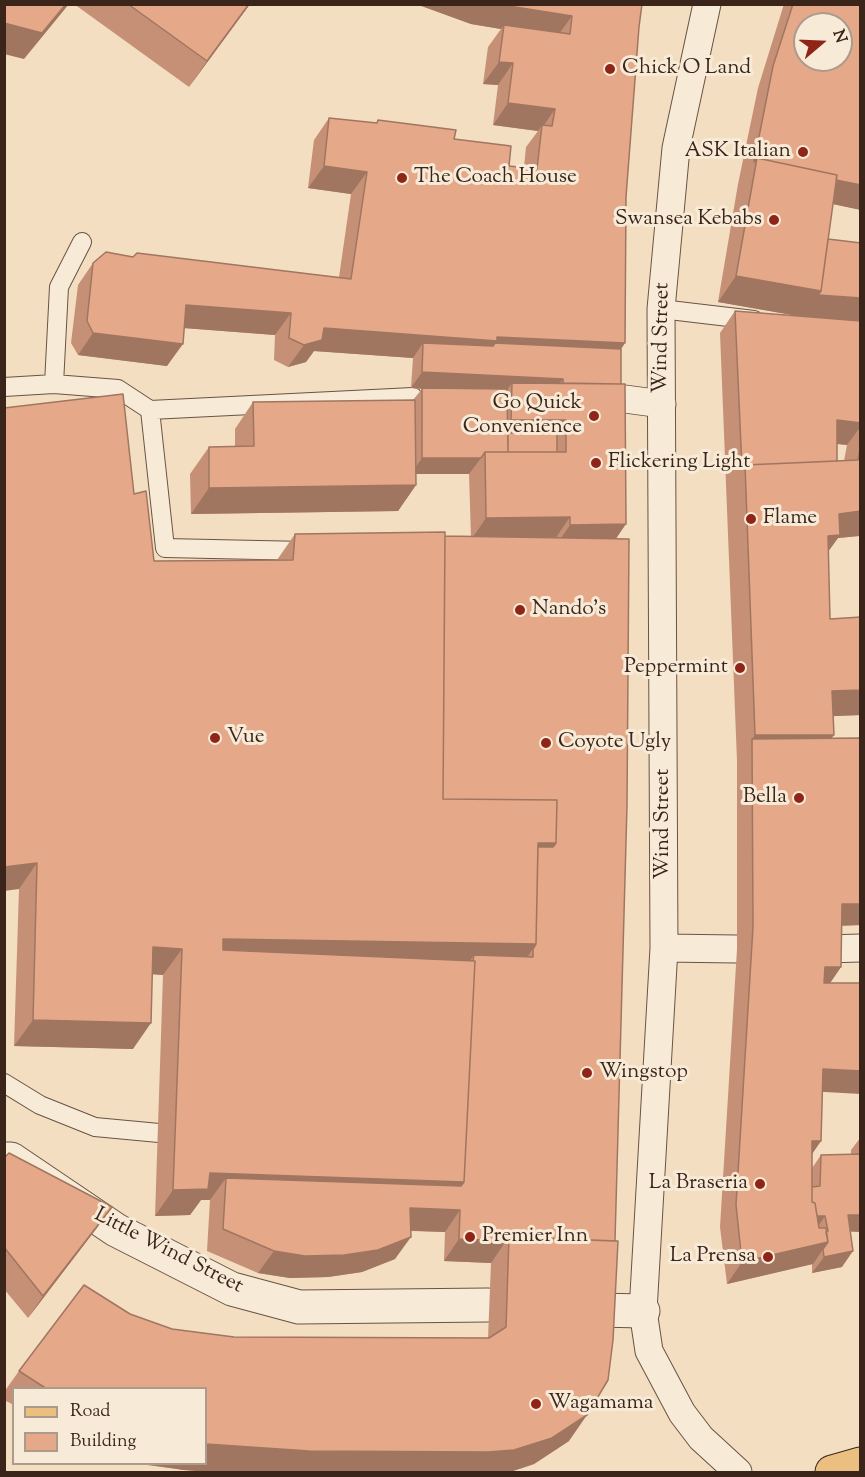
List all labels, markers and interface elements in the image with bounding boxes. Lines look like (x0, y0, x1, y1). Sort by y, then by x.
north arrow (793, 12, 853, 72)
text: N (826, 27, 852, 46)
place label: Chick O Land (622, 56, 751, 82)
marker: Chick O Land (603, 62, 617, 76)
place label: ASK Italian (684, 139, 791, 165)
marker: ASK Italian (796, 145, 810, 159)
place label: The Coach House (414, 165, 577, 191)
marker: The Coach House (395, 171, 409, 185)
place label: Swansea Kebabs (615, 207, 762, 233)
marker: Swansea Kebabs (767, 213, 781, 227)
street label: Wind Street (649, 282, 677, 394)
place label: Go Quick Convenience (463, 391, 582, 441)
marker: Go Quick Convenience (587, 409, 601, 423)
place label: Flickering Light (608, 450, 750, 476)
marker: Flickering Light (589, 456, 603, 470)
place label: Flame (763, 506, 817, 532)
marker: Flame (744, 512, 758, 526)
place label: Nando's (532, 597, 606, 623)
marker: Nando's (513, 603, 527, 617)
place label: Peppermint (624, 655, 728, 681)
marker: Peppermint (733, 661, 747, 675)
place label: Vue (227, 725, 265, 751)
place label: Coyote Ugly (558, 730, 671, 756)
marker: Vue (208, 731, 222, 745)
marker: Coyote Ugly (539, 736, 553, 750)
street label: Wind Street (651, 769, 677, 879)
place label: Bella (743, 785, 787, 811)
marker: Bella (792, 791, 806, 805)
place label: Wingstop (599, 1060, 688, 1086)
marker: Wingstop (580, 1066, 594, 1080)
place label: La Braseria (649, 1171, 748, 1197)
marker: La Braseria (753, 1177, 767, 1191)
street label: Little Wind Street (89, 1204, 247, 1300)
place label: Premier Inn (482, 1224, 588, 1250)
marker: Premier Inn (463, 1230, 477, 1244)
place label: La Prensa (670, 1244, 756, 1270)
marker: La Prensa (761, 1250, 775, 1264)
legend (12, 1387, 207, 1465)
place label: Wagamama (548, 1391, 654, 1417)
marker: Wagamama (529, 1397, 543, 1411)
text: Road (70, 1399, 110, 1425)
text: Building (70, 1429, 136, 1455)

